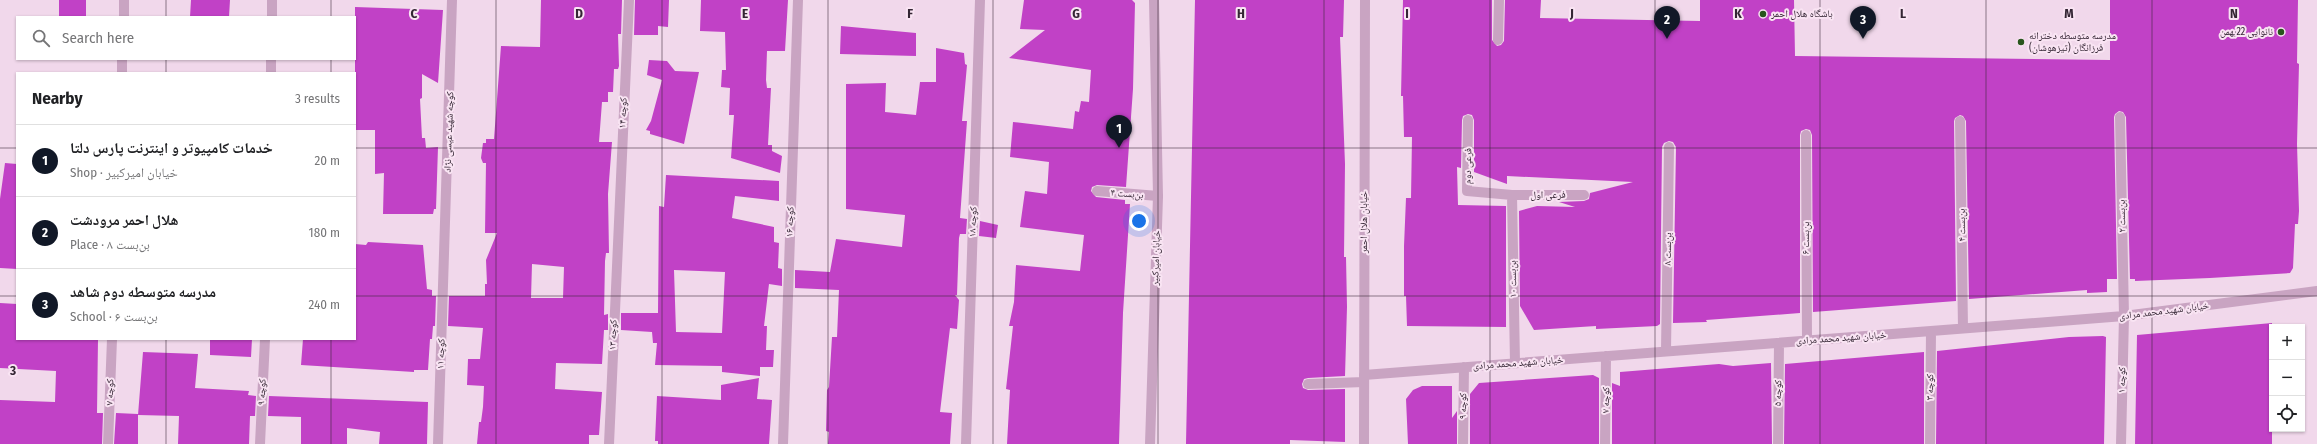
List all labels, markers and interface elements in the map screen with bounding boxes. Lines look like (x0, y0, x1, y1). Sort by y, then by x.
text: C (411, 6, 418, 21)
text: D (575, 6, 583, 21)
text: E (742, 6, 748, 21)
text: F (907, 6, 913, 21)
text: G (1072, 6, 1080, 21)
text: H (1237, 6, 1245, 21)
text: I (1405, 6, 1409, 21)
text: J (1569, 6, 1574, 21)
pin: 2 (1654, 6, 1680, 39)
text: K (1734, 6, 1742, 21)
pin: 3 (1850, 6, 1876, 39)
text: L (1900, 6, 1906, 21)
text: M (2064, 6, 2074, 21)
text: N (2230, 6, 2238, 21)
place label: باشگاه هلال احمر (1770, 8, 1833, 20)
marker: باشگاه هلال احمر (1758, 9, 1768, 19)
search box (16, 16, 356, 60)
place label: نانوایی 22بهمن (2220, 26, 2273, 38)
icon: search (30, 27, 52, 49)
marker: نانوایی 22بهمن (2276, 27, 2286, 37)
text: Search here (62, 29, 134, 47)
place label: مدرسه متوسطه دخترانه فرزانگان (تیزهوشان) (2029, 30, 2116, 54)
marker: مدرسه متوسطه دخترانه فرزانگان (تیزهوشان) (2016, 37, 2026, 47)
text: Nearby (32, 88, 83, 109)
text: 3 results (295, 91, 340, 106)
street label: کوچه شهید عیسی نژاد (442, 91, 456, 173)
street label: کوچه ۱۴ (616, 97, 630, 129)
pin: 1 (1106, 115, 1132, 148)
text: خدمات کامپیوتر و اینترنت پارس دلتا (70, 139, 273, 157)
street label: فرعی دوم (1462, 148, 1475, 184)
text: 1 (42, 153, 48, 168)
text: 20 m (314, 153, 340, 168)
text: Shop · خیابان امیرکبیر (70, 165, 178, 180)
street label: بن‌بست ۴ (1110, 187, 1144, 201)
street label: فرعی اول (1530, 189, 1566, 201)
street label: خیابان هلال احمر (1358, 190, 1370, 254)
street label: بن‌بست ۲ (2116, 199, 2128, 233)
street label: کوچه ۱۶ (783, 206, 797, 238)
street label: کوچه ۱۸ (966, 206, 980, 238)
street label: بن‌بست ۴ (1956, 208, 1968, 242)
text: هلال احمر مرودشت (70, 211, 179, 229)
your location (1129, 211, 1149, 231)
street label: بن‌بست ۶ (1800, 221, 1812, 255)
text: 2 (42, 225, 48, 240)
text: 180 m (309, 225, 340, 240)
street label: خیابان امیرکبیر (1149, 230, 1163, 287)
street label: بن‌بست ۸ (1662, 232, 1674, 266)
text: Place · بن‌بست ۸ (70, 237, 150, 252)
street label: بن‌بست ۱۰ (1507, 260, 1519, 298)
text: مدرسه متوسطه دوم شاهد (70, 283, 216, 301)
text: 3 (42, 297, 48, 312)
text: 240 m (308, 297, 340, 312)
street label: خیابان شهید محمد مرادی (2118, 299, 2210, 322)
text: School · بن‌بست ۶ (70, 309, 158, 324)
street label: کوچه ۱۳ (606, 319, 620, 351)
map controls (2269, 324, 2305, 432)
button: + (2269, 324, 2305, 360)
street label: خیابان شهید محمد مرادی (1795, 329, 1887, 347)
street label: کوچه ۱۱ (434, 338, 448, 370)
street label: خیابان شهید محمد مرادی (1472, 354, 1564, 372)
button: − (2269, 360, 2305, 396)
text: 3 (9, 363, 16, 378)
street label: کوچه ۱ (2116, 367, 2128, 393)
street label: کوچه ۳ (1924, 374, 1936, 400)
street label: کوچه ۹ (255, 378, 269, 406)
street label: کوچه ۷ (104, 379, 116, 405)
street label: کوچه ۵ (1772, 380, 1784, 406)
street label: کوچه ۷ (1600, 387, 1612, 413)
street label: کوچه ۹ (1457, 393, 1469, 419)
button: locate (2269, 396, 2305, 432)

